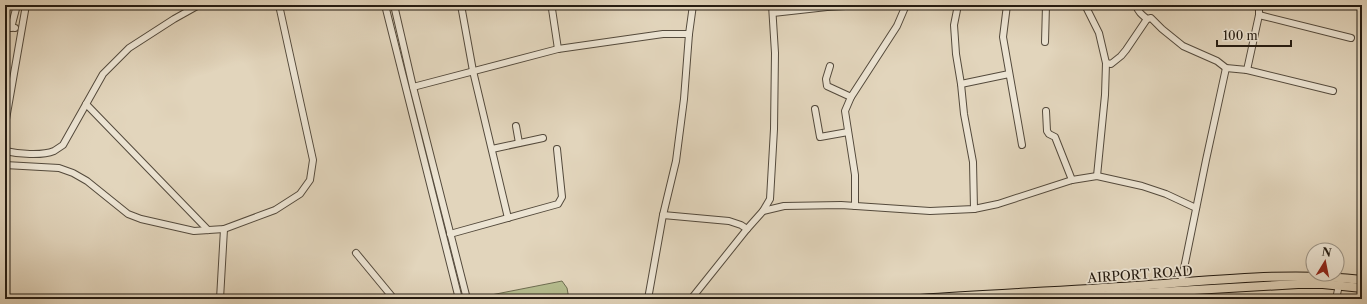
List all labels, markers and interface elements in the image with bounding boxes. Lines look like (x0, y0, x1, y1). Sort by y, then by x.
scale bar (1217, 22, 1291, 48)
text: 100 m (1223, 28, 1258, 43)
north arrow (1305, 242, 1345, 282)
text: N (1321, 244, 1333, 260)
street label: AIRPORT ROAD (1086, 262, 1193, 286)

